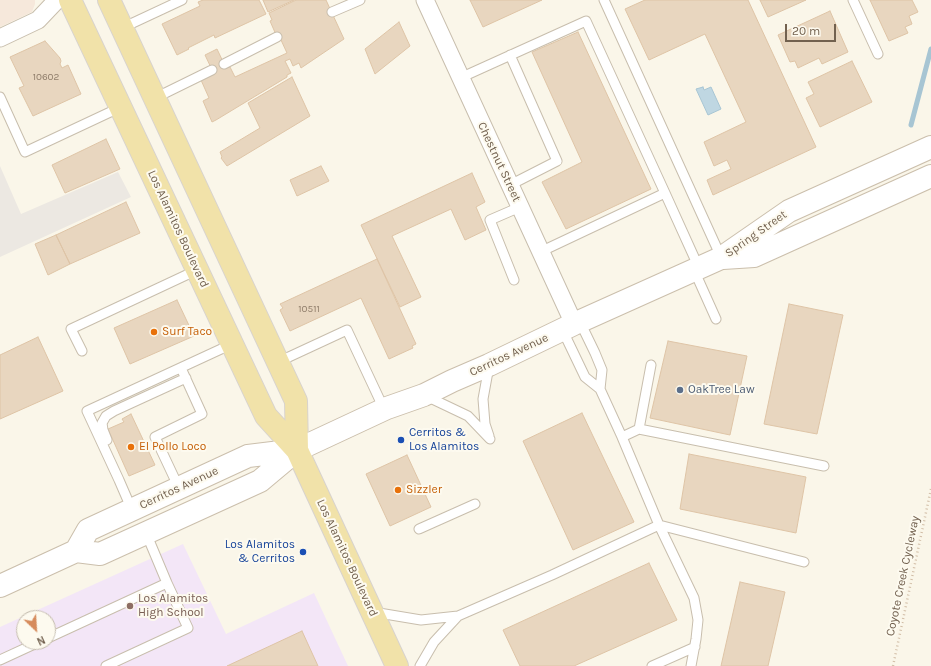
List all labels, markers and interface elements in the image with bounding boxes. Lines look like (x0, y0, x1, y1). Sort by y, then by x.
scale bar (787, 16, 838, 42)
text: 20 m (792, 24, 820, 38)
house number: 10602 (33, 71, 59, 83)
street label: Chestnut Street (474, 120, 524, 204)
street label: Los Alamitos Boulevard (144, 168, 212, 290)
street label: Spring Street (722, 207, 790, 261)
house number: 10511 (298, 303, 320, 315)
place label: Surf Taco (162, 325, 212, 339)
marker: Surf Taco (149, 327, 159, 337)
street label: Cerritos Avenue (467, 330, 551, 380)
place label: OakTree Law (688, 383, 755, 397)
marker: OakTree Law (675, 385, 685, 395)
place label: Cerritos & Los Alamitos (409, 426, 479, 454)
marker: Cerritos & Los Alamitos (396, 435, 406, 445)
place label: El Pollo Loco (139, 440, 206, 454)
marker: El Pollo Loco (126, 442, 136, 452)
street label: Cerritos Avenue (137, 463, 221, 513)
place label: Sizzler (406, 483, 442, 497)
marker: Sizzler (393, 485, 403, 495)
street label: Los Alamitos Boulevard (313, 497, 381, 619)
street label: Coyote Creek Cycleway (883, 514, 923, 638)
place label: Los Alamitos & Cerritos (225, 538, 295, 566)
marker: Los Alamitos & Cerritos (298, 547, 308, 557)
place label: Los Alamitos High School (138, 592, 208, 620)
marker: Los Alamitos High School (125, 601, 135, 611)
north arrow (16, 610, 56, 650)
text: N (35, 633, 47, 648)

